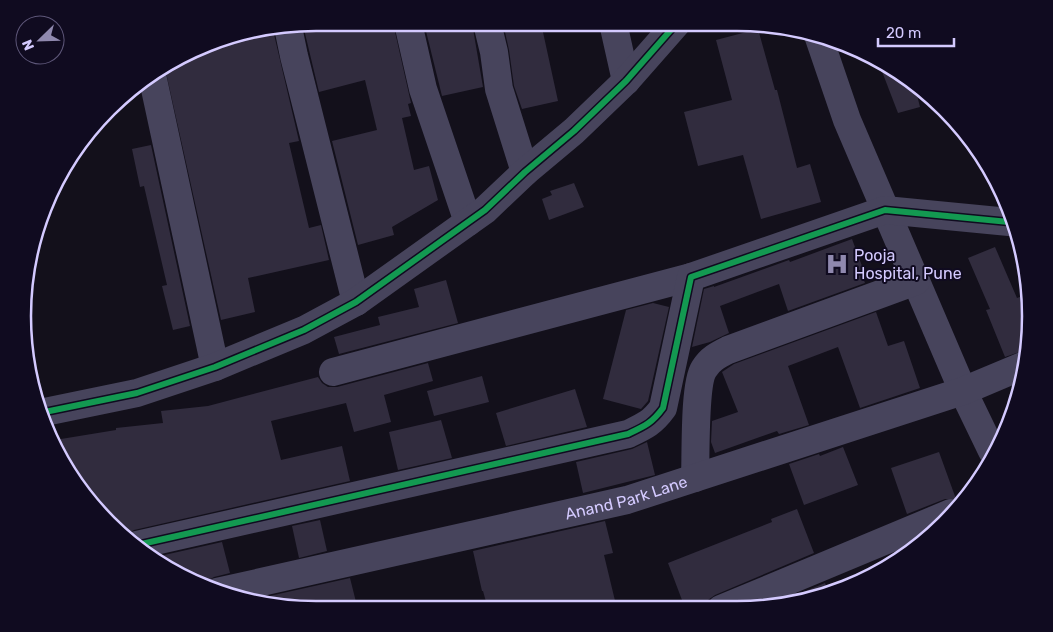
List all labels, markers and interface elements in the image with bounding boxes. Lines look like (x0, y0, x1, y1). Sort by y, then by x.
north arrow (15, 15, 65, 65)
scale bar (878, 15, 954, 47)
text: 20 m (886, 24, 921, 42)
text: N (19, 37, 38, 53)
place label: Pooja Hospital, Pune (854, 246, 962, 283)
hospital icon: Pooja Hospital, Pune (824, 251, 850, 277)
street label: Anand Park Lane (563, 472, 690, 524)

